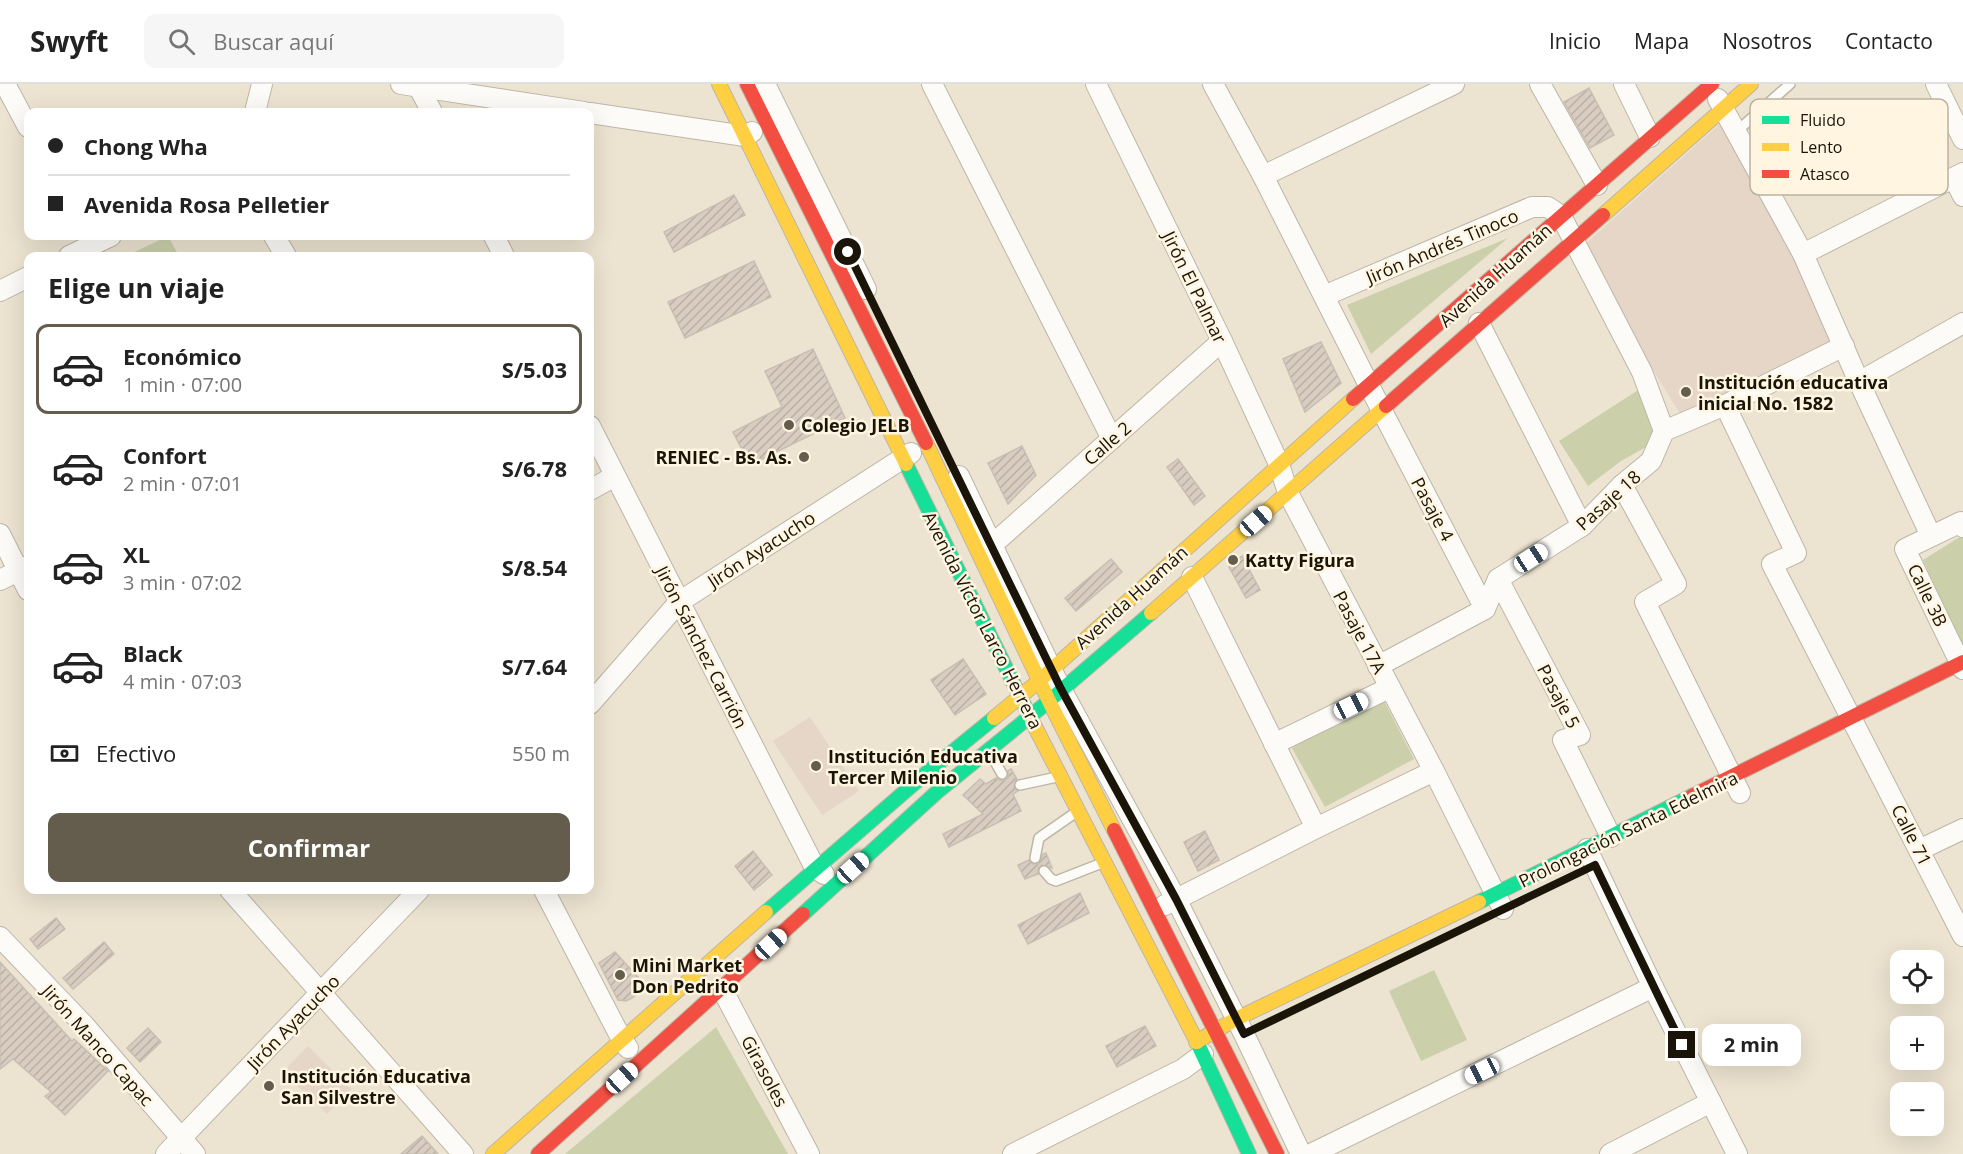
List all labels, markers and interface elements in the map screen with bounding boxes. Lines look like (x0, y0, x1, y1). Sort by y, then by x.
search box (144, 14, 564, 68)
text: Swyft (30, 22, 108, 60)
icon: search (165, 25, 198, 58)
text: Buscar aquí (213, 26, 334, 56)
text: Inicio (1549, 27, 1601, 55)
text: Mapa (1634, 27, 1689, 55)
text: Nosotros (1722, 27, 1812, 55)
text: Contacto (1845, 27, 1933, 55)
legend (1750, 99, 1948, 195)
text: Fluido (1800, 109, 1846, 131)
text: Chong Wha (84, 131, 208, 161)
text: Lento (1800, 136, 1842, 158)
text: Atasco (1800, 163, 1850, 185)
text: Avenida Rosa Pelletier (84, 189, 329, 219)
street label: Jirón Andrés Tinoco (1360, 203, 1522, 290)
street label: Avenida Huamán (1434, 218, 1556, 332)
street label: Jirón El Palmar (1157, 225, 1233, 348)
route start (834, 238, 861, 265)
text: Elige un viaje (48, 269, 224, 306)
text: Económico (123, 341, 242, 371)
icon: car (51, 342, 105, 396)
text: S/5.03 (502, 354, 567, 384)
place label: Institución educativa inicial No. 1582 (1698, 370, 1889, 415)
text: 1 min · 07:00 (123, 371, 242, 398)
marker: Institución educativa inicial No. 1582 (1679, 385, 1693, 399)
place label: Colegio JELB (801, 413, 910, 437)
street label: Calle 2 (1078, 416, 1136, 470)
marker: Colegio JELB (782, 418, 796, 432)
text: Confort (123, 440, 207, 470)
icon: car (51, 441, 105, 495)
place label: RENIEC - Bs. As. (655, 445, 792, 469)
marker: RENIEC - Bs. As. (797, 450, 811, 464)
text: S/6.78 (502, 453, 567, 483)
street label: Pasaje 18 (1570, 465, 1646, 535)
text: 2 min · 07:01 (123, 470, 242, 497)
street label: Pasaje 4 (1406, 473, 1460, 545)
car (1237, 502, 1275, 540)
street label: Jirón Ayacucho (701, 505, 819, 594)
street label: Avenida Víctor Larco Herrera (918, 507, 1048, 733)
text: XL (123, 539, 150, 569)
icon: car (51, 540, 105, 594)
street label: Avenida Huamán (1070, 540, 1192, 654)
car (1511, 541, 1551, 575)
place label: Katty Figura (1245, 548, 1355, 572)
text: S/8.54 (502, 552, 567, 582)
marker: Katty Figura (1226, 553, 1240, 567)
street label: Jirón Sánchez Carrión (650, 560, 753, 732)
street label: Calle 3B (1902, 560, 1954, 630)
text: 3 min · 07:02 (123, 569, 242, 596)
street label: Pasaje 17A (1328, 586, 1392, 678)
text: Black (123, 638, 183, 668)
icon: car (51, 639, 105, 693)
text: S/7.64 (502, 651, 567, 681)
street label: Pasaje 5 (1532, 660, 1586, 732)
text: 4 min · 07:03 (123, 668, 242, 695)
car (1331, 690, 1371, 722)
icon: cash (48, 737, 81, 770)
text: Efectivo (96, 738, 176, 768)
text: 550 m (512, 740, 570, 767)
place label: Institución Educativa Tercer Milenio (828, 744, 1018, 789)
marker: Institución Educativa Tercer Milenio (809, 759, 823, 773)
street label: Prolongación Santa Edelmira (1514, 765, 1742, 893)
street label: Calle 71 (1886, 800, 1938, 870)
button: Confirmar (48, 813, 570, 882)
car (834, 849, 872, 887)
car (752, 925, 790, 963)
map controls (1890, 950, 1944, 1136)
button: locate (1890, 950, 1944, 1004)
place label: Mini Market Don Pedrito (632, 953, 742, 998)
marker: Mini Market Don Pedrito (613, 968, 627, 982)
street label: Jirón Ayacucho (240, 969, 345, 1076)
street label: Jirón Manco Capac (36, 978, 159, 1111)
button: + (1890, 1016, 1944, 1070)
callout: 2 min (1703, 1024, 1802, 1066)
street label: Girasoles (736, 1031, 794, 1111)
route end (1668, 1031, 1695, 1058)
text: 2 min (1724, 1031, 1779, 1058)
car (1462, 1055, 1502, 1087)
car (603, 1059, 641, 1097)
place label: Institución Educativa San Silvestre (281, 1064, 471, 1109)
marker: Institución Educativa San Silvestre (262, 1079, 276, 1093)
button: − (1890, 1082, 1944, 1136)

